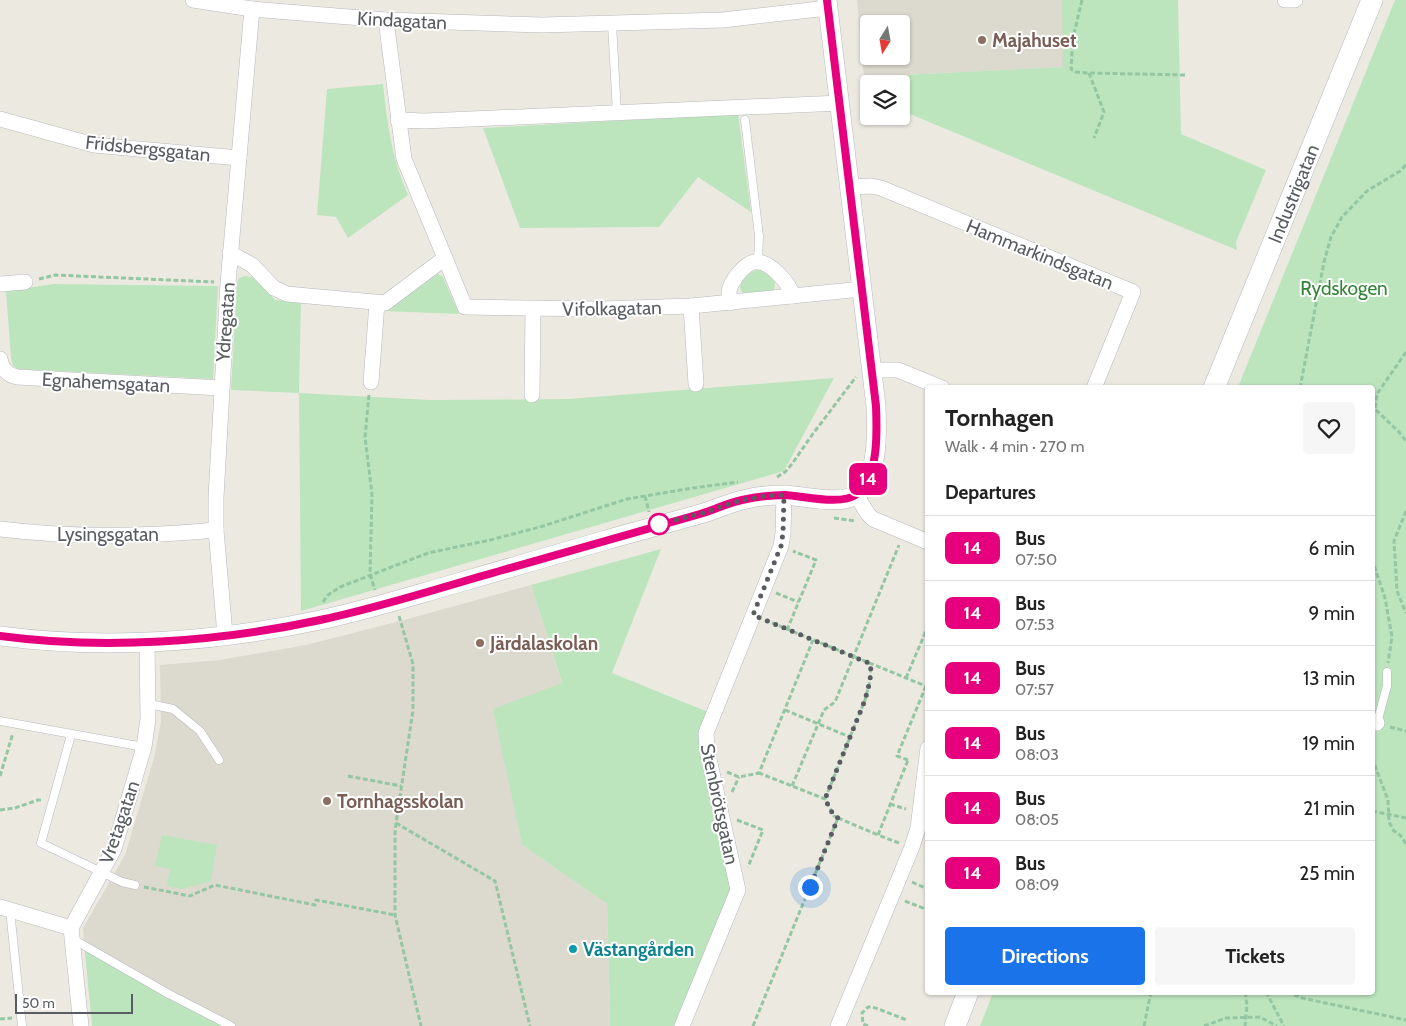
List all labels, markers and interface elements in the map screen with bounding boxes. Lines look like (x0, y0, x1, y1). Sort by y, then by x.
street label: Kindagatan (356, 7, 448, 34)
north arrow (860, 15, 910, 65)
map controls (860, 15, 910, 125)
place label: Majahuset (992, 29, 1077, 52)
marker: Majahuset (976, 34, 988, 46)
button: layers (860, 75, 910, 125)
street label: Fridsbergsgatan (84, 130, 212, 166)
street label: Industrigatan (1263, 141, 1324, 247)
street label: Hammarkindsgatan (963, 214, 1117, 295)
park label: Rydskogen (1300, 277, 1388, 300)
street label: Ydregatan (211, 281, 240, 364)
street label: Vifolkagatan (562, 296, 662, 321)
street label: Egnahemsgatan (41, 368, 171, 397)
button: heart (1303, 402, 1355, 454)
text: Tornhagen (945, 403, 1054, 432)
text: Walk · 4 min · 270 m (945, 437, 1084, 456)
line badge: 14 (846, 463, 890, 495)
text: 14 (859, 468, 877, 490)
text: Departures (945, 481, 1036, 504)
unlabelled marker (648, 513, 670, 535)
street label: Lysingsgatan (57, 523, 159, 546)
text: Bus (1015, 527, 1045, 550)
text: 14 (964, 537, 981, 559)
text: 6 min (1309, 537, 1355, 560)
text: 07:50 (1015, 550, 1057, 569)
text: Bus (1015, 592, 1045, 615)
text: 14 (964, 602, 981, 624)
text: 9 min (1309, 602, 1355, 625)
text: 07:53 (1015, 615, 1055, 634)
place label: Järdalaskolan (489, 632, 598, 655)
marker: Järdalaskolan (474, 637, 486, 649)
text: Bus (1015, 657, 1045, 680)
text: 14 (964, 667, 981, 689)
text: 13 min (1303, 667, 1355, 690)
text: 07:57 (1015, 680, 1054, 699)
text: Bus (1015, 722, 1045, 745)
text: 14 (964, 732, 981, 754)
text: 19 min (1302, 732, 1355, 755)
street label: Stenbrötsgatan (695, 742, 744, 867)
text: 08:03 (1015, 745, 1059, 764)
street label: Vretagatan (95, 778, 144, 867)
text: Bus (1015, 787, 1045, 810)
place label: Tornhagsskolan (337, 790, 464, 813)
marker: Tornhagsskolan (321, 795, 333, 807)
text: 14 (964, 797, 981, 819)
text: 21 min (1303, 797, 1355, 820)
text: 08:05 (1015, 810, 1059, 829)
text: Bus (1015, 852, 1045, 875)
text: 14 (964, 862, 981, 884)
text: 25 min (1299, 862, 1355, 885)
your location (798, 875, 823, 900)
text: 08:09 (1015, 875, 1059, 894)
button: Directions (945, 927, 1145, 985)
button: Tickets (1155, 927, 1355, 985)
place label: Västangården (583, 938, 694, 961)
marker: Västangården (567, 943, 579, 955)
scale bar (15, 991, 132, 1014)
text: 50 m (22, 994, 55, 1012)

